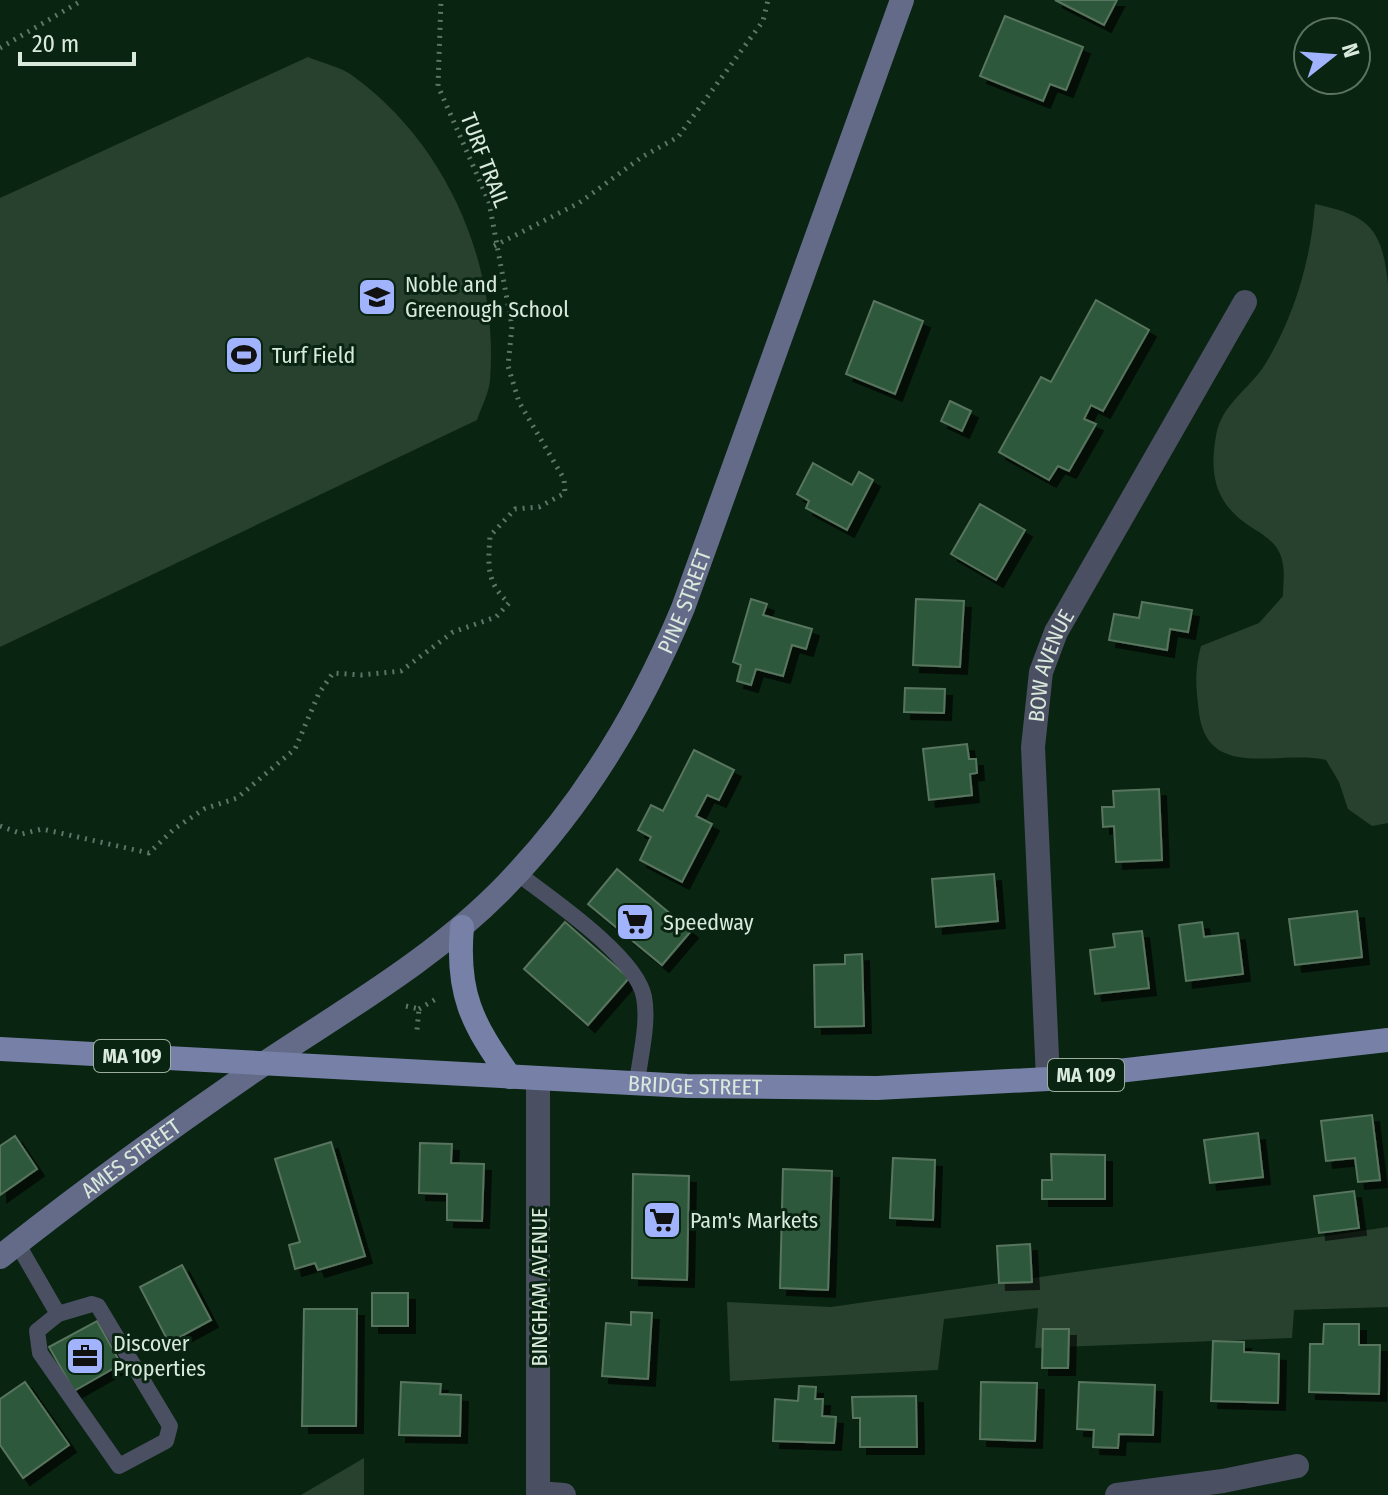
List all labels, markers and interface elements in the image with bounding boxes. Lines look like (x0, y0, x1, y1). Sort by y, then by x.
scale bar (20, 16, 134, 66)
north arrow (1292, 16, 1372, 96)
text: 20 m (32, 30, 79, 58)
text: N (1336, 40, 1365, 61)
street label: TURF TRAIL (455, 109, 515, 211)
place label: Noble and Greenough School (405, 271, 569, 323)
school or university icon: Noble and Greenough School (356, 276, 398, 318)
sports icon: Turf Field (223, 334, 265, 376)
place label: Turf Field (272, 342, 355, 369)
street label: PINE STREET (651, 545, 717, 658)
street label: BOW AVENUE (1022, 604, 1080, 723)
supermarket icon: Speedway (614, 901, 656, 943)
place label: Speedway (663, 909, 754, 936)
road number: MA 109 (94, 1040, 170, 1072)
road number: MA 109 (1048, 1059, 1124, 1091)
street label: BRIDGE STREET (627, 1069, 763, 1100)
street label: AMES STREET (76, 1112, 186, 1203)
supermarket icon: Pam's Markets (641, 1199, 683, 1241)
place label: Pam's Markets (690, 1207, 818, 1234)
street label: BINGHAM AVENUE (526, 1208, 553, 1366)
place label: Discover Properties (113, 1330, 206, 1382)
office icon: Discover Properties (64, 1335, 106, 1377)

